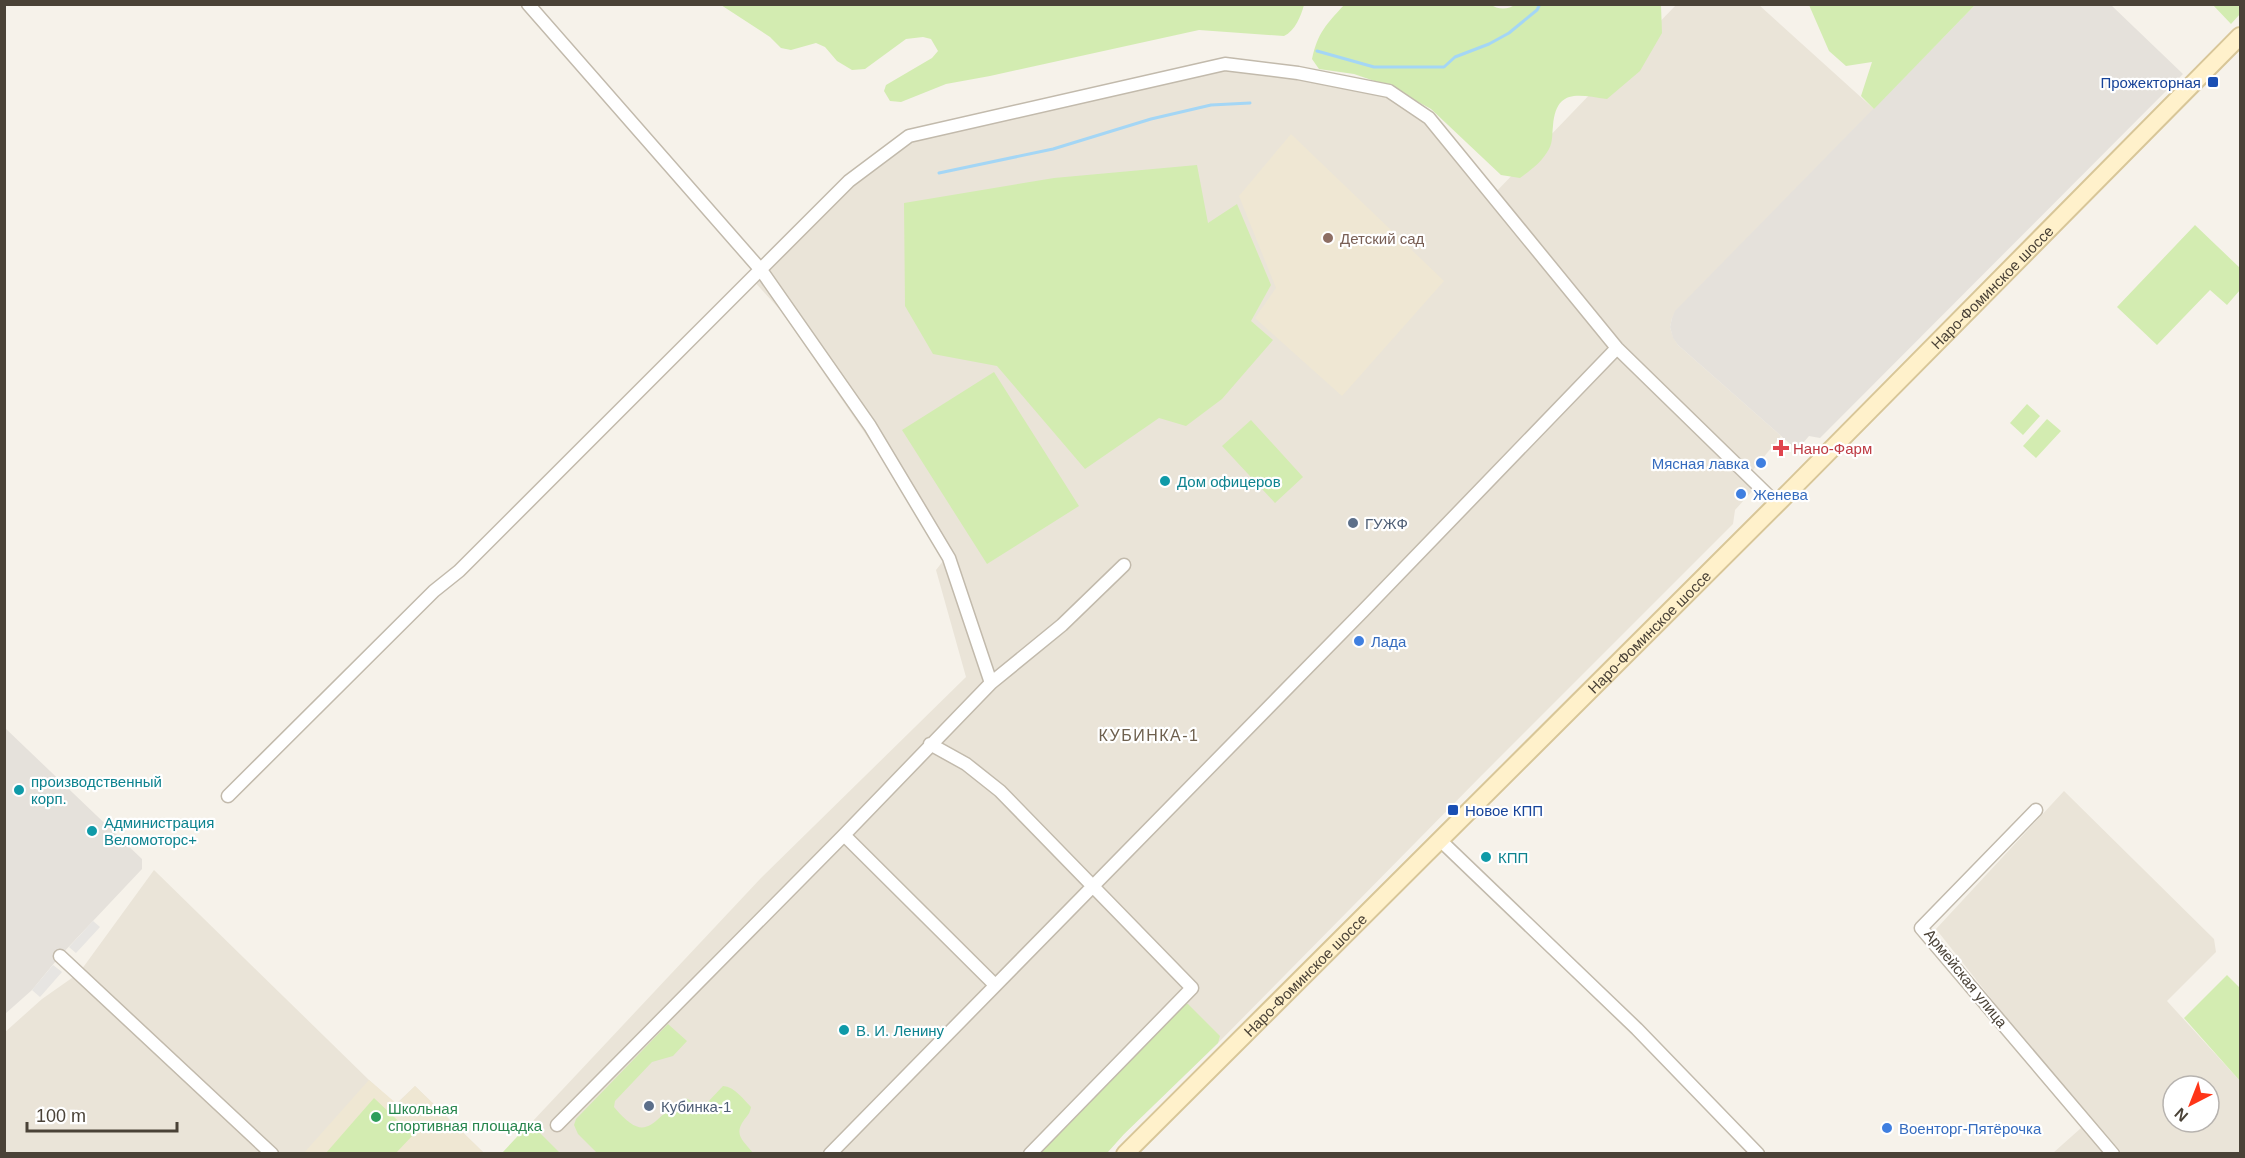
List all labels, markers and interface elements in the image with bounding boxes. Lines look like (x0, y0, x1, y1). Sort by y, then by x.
place label: Прожекторная (2100, 74, 2201, 91)
marker: Прожекторная (2206, 75, 2220, 89)
street label: Наро-Фоминское шоссе (1927, 222, 2056, 352)
place label: Детский сад (1340, 230, 1425, 247)
marker: Детский сад (1321, 231, 1335, 245)
place label: Нано-Фарм (1793, 440, 1872, 457)
marker: Нано-Фарм (1774, 441, 1788, 455)
place label: Мясная лавка (1652, 455, 1750, 472)
marker: Мясная лавка (1754, 456, 1768, 470)
place label: Дом офицеров (1177, 473, 1281, 490)
marker: Дом офицеров (1158, 474, 1172, 488)
place label: Женева (1753, 486, 1808, 503)
marker: Женева (1734, 487, 1748, 501)
place label: ГУЖФ (1365, 515, 1408, 532)
marker: ГУЖФ (1346, 516, 1360, 530)
street label: Наро-Фоминское шоссе (1584, 567, 1714, 696)
place label: Лада (1371, 633, 1407, 650)
marker: Лада (1352, 634, 1366, 648)
district label: КУБИНКА-1 (1099, 727, 1199, 744)
place label: производственный корп. (31, 773, 162, 807)
marker: производственный корп. (12, 783, 26, 797)
place label: Новое КПП (1465, 802, 1543, 819)
marker: Новое КПП (1446, 803, 1460, 817)
place label: Администрация Веломоторс+ (104, 814, 214, 848)
marker: Администрация Веломоторс+ (85, 824, 99, 838)
place label: КПП (1498, 849, 1528, 866)
marker: КПП (1479, 850, 1493, 864)
street label: Наро-Фоминское шоссе (1240, 910, 1370, 1039)
street label: Армейская улица (1921, 925, 2011, 1031)
place label: В. И. Ленину (856, 1022, 945, 1039)
marker: В. И. Ленину (837, 1023, 851, 1037)
north arrow (2161, 1074, 2221, 1134)
scale bar (27, 1095, 177, 1133)
place label: Кубинка-1 (661, 1098, 731, 1115)
marker: Кубинка-1 (642, 1099, 656, 1113)
place label: Школьная спортивная площадка (388, 1100, 543, 1134)
text: N (2171, 1105, 2191, 1125)
text: 100 m (36, 1106, 86, 1126)
marker: Школьная спортивная площадка (369, 1110, 383, 1124)
place label: Военторг-Пятёрочка (1899, 1120, 2042, 1137)
marker: Военторг-Пятёрочка (1880, 1121, 1894, 1135)

